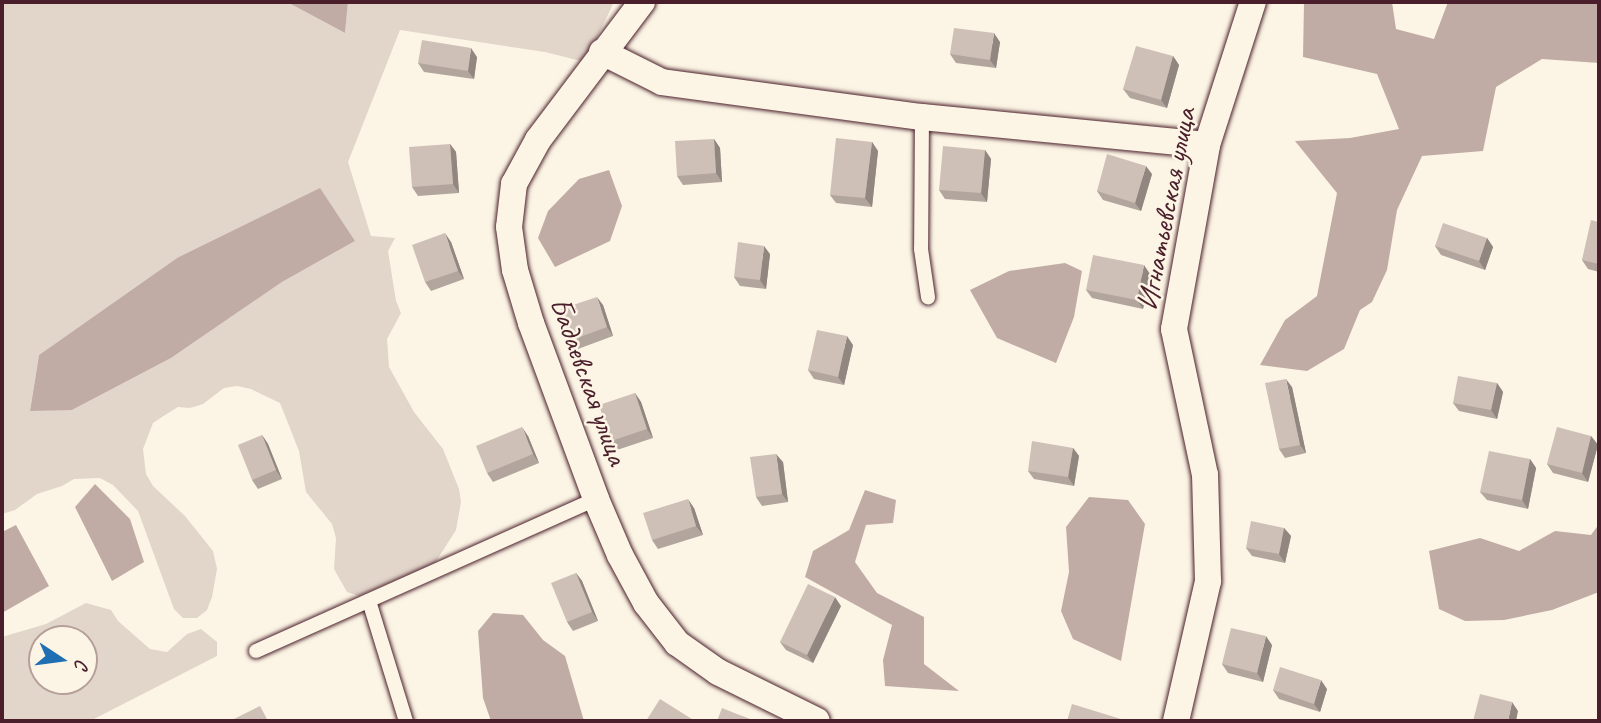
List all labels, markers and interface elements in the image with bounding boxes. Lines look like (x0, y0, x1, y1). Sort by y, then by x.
street label: Игнатьевская улица (1129, 104, 1203, 314)
street label: Бадаевская улица (541, 291, 637, 471)
north arrow (28, 625, 98, 695)
text: С (69, 657, 94, 672)

